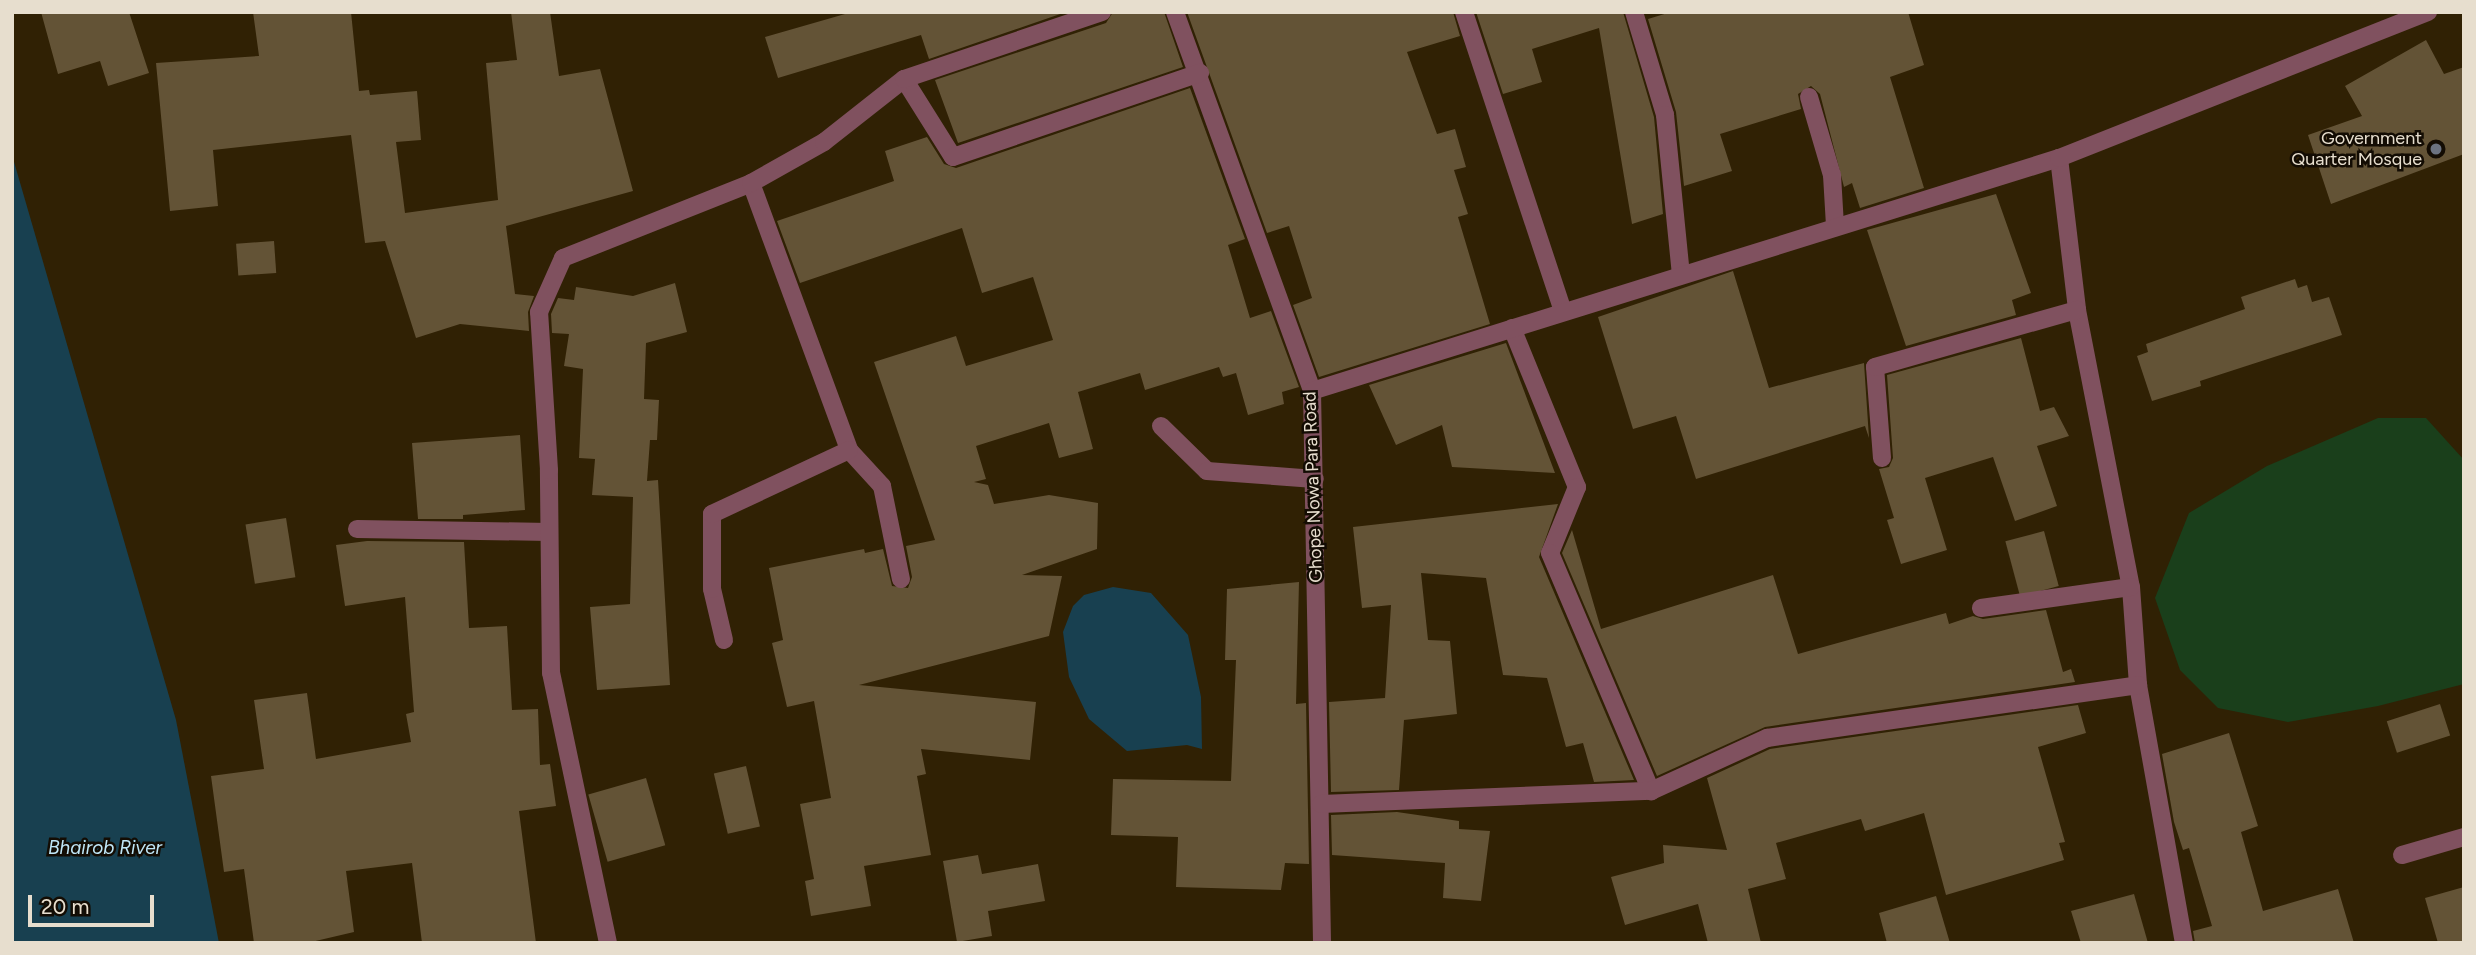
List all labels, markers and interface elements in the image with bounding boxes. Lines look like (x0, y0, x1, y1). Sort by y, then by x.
place label: Government Quarter Mosque (2291, 128, 2422, 170)
marker: Government Quarter Mosque (2428, 141, 2444, 157)
street label: Ghope Nowa Para Road (1299, 391, 1327, 583)
water label: Bhairob River (48, 837, 162, 859)
scale bar (32, 881, 158, 925)
text: 20 m (41, 894, 89, 919)

